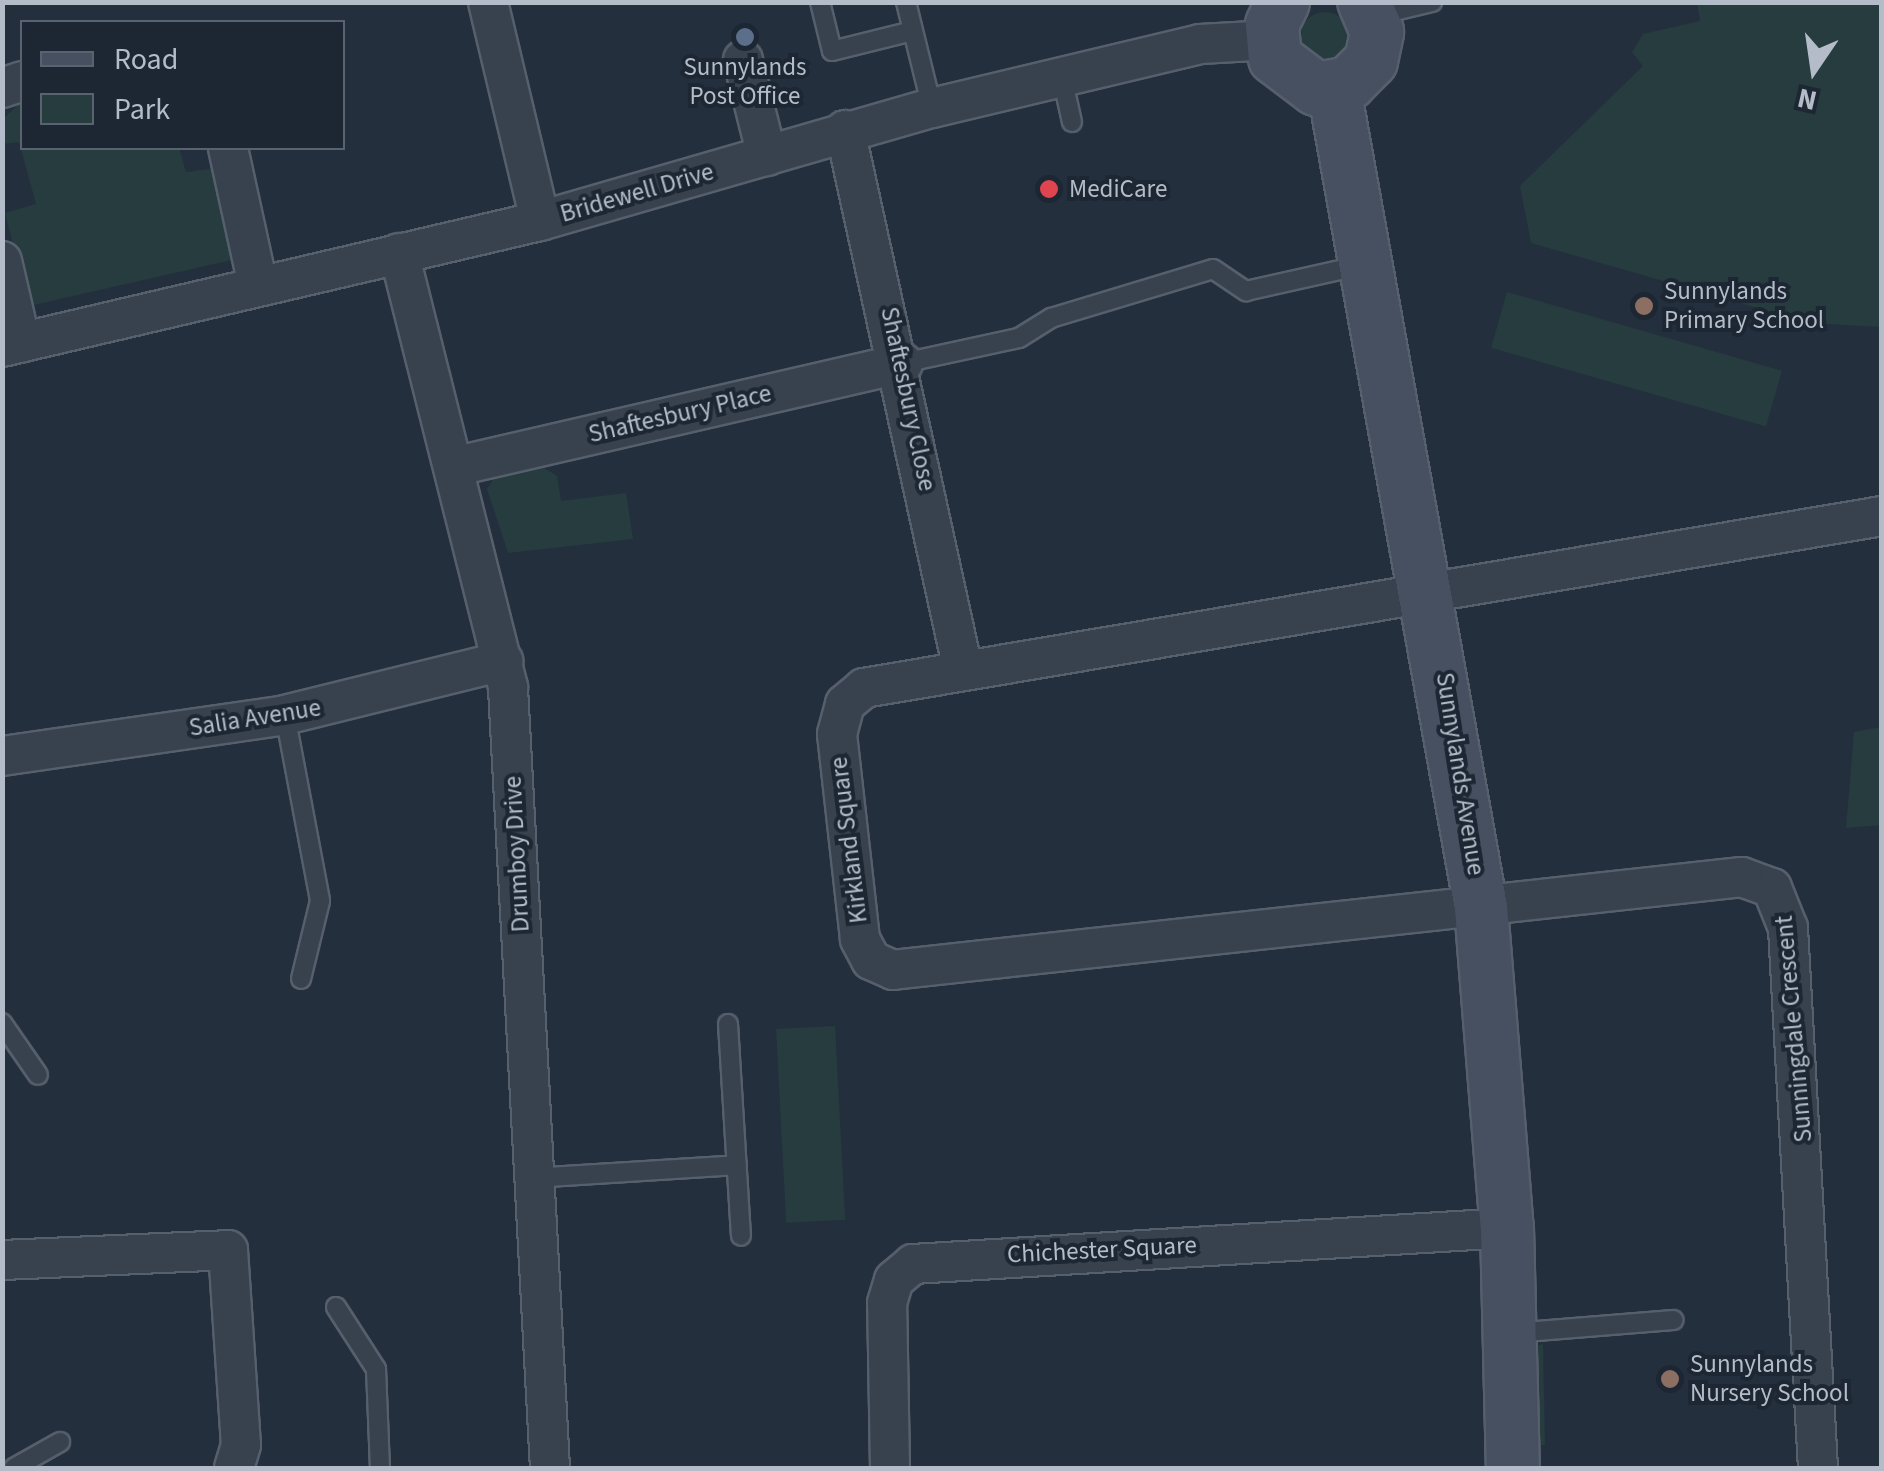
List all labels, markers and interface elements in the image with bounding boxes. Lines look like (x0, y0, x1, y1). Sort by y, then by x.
legend (20, 20, 345, 150)
north arrow (1764, 20, 1864, 120)
marker: Sunnylands Post Office (734, 26, 756, 48)
text: Road (114, 38, 178, 81)
place label: Sunnylands Post Office (684, 53, 806, 112)
text: N (1794, 78, 1821, 121)
text: Park (114, 88, 170, 131)
street label: Bridewell Drive (557, 157, 717, 229)
place label: MediCare (1069, 174, 1167, 204)
marker: MediCare (1038, 178, 1060, 200)
place label: Sunnylands Primary School (1664, 277, 1824, 336)
marker: Sunnylands Primary School (1633, 295, 1655, 317)
street label: Shaftesbury Close (874, 304, 942, 494)
street label: Shaftesbury Place (586, 378, 774, 450)
street label: Sunnylands Avenue (1429, 670, 1491, 878)
street label: Salia Avenue (187, 693, 323, 743)
street label: Kirkland Square (824, 755, 874, 925)
street label: Drumboy Drive (498, 775, 536, 933)
street label: Sunningdale Crescent (1769, 914, 1819, 1144)
street label: Chichester Square (1006, 1230, 1198, 1270)
place label: Sunnylands Nursery School (1690, 1350, 1849, 1409)
marker: Sunnylands Nursery School (1659, 1368, 1681, 1390)

